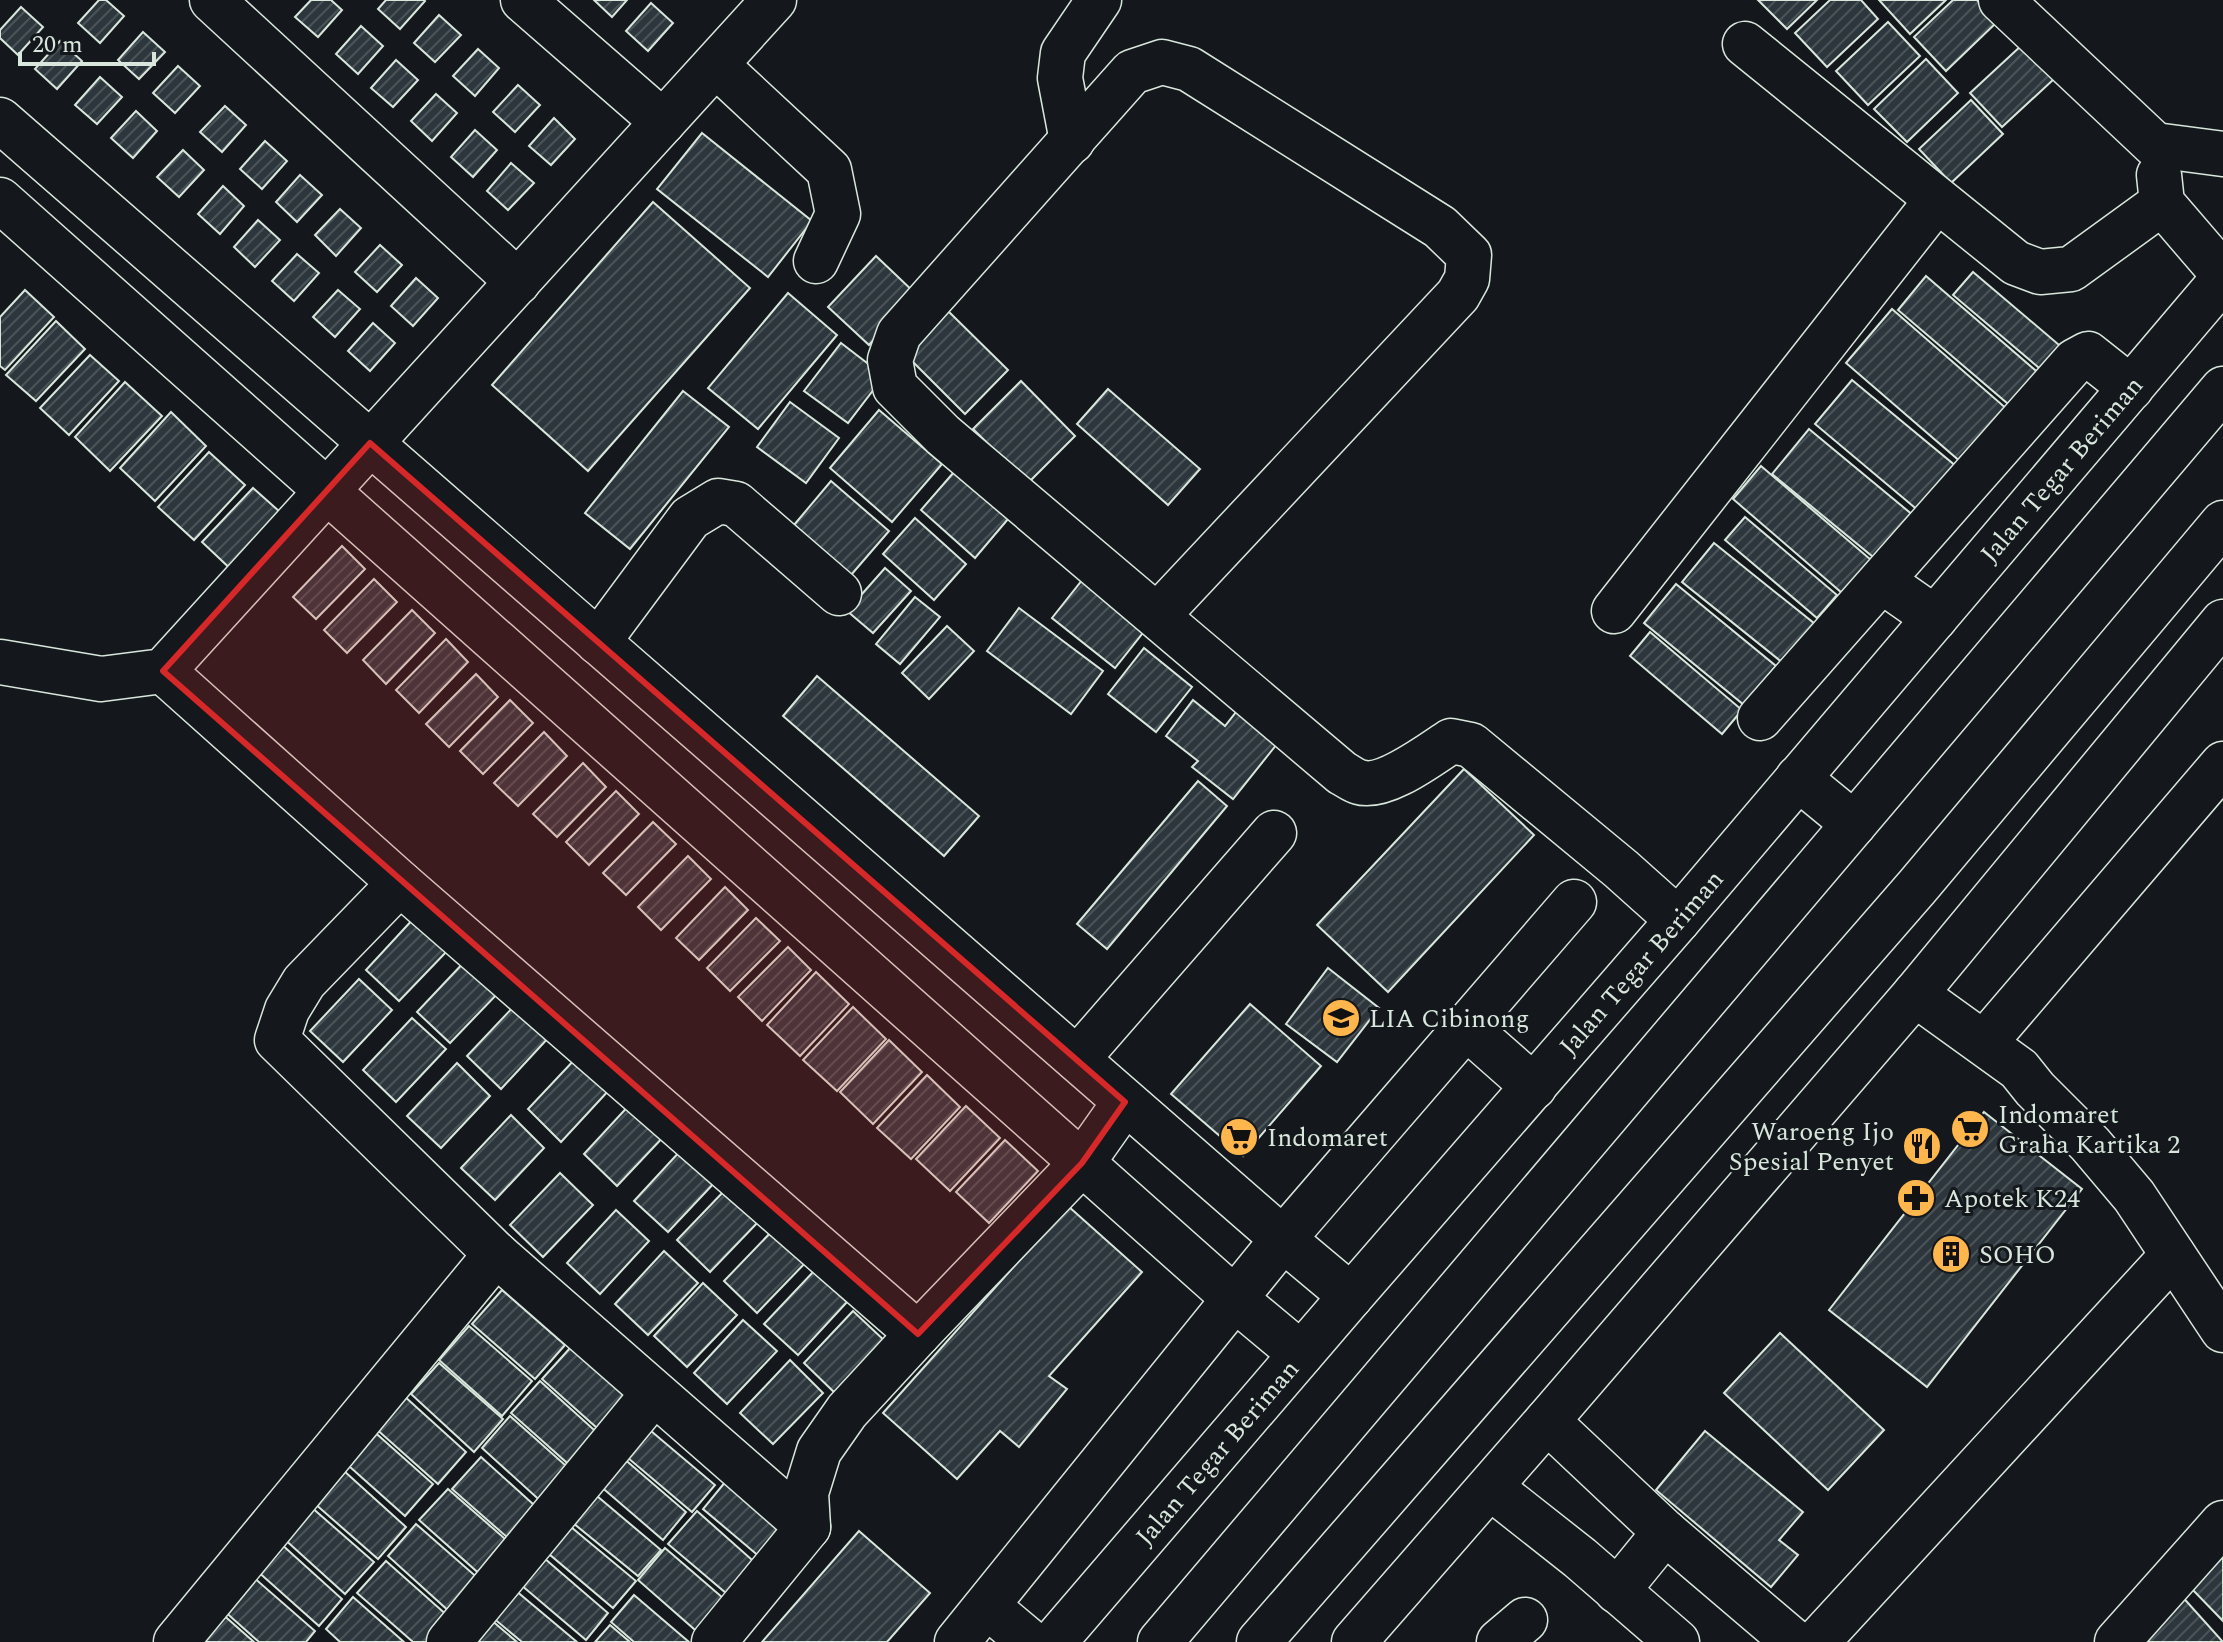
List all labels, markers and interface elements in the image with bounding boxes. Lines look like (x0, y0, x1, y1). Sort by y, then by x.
scale bar (20, 16, 154, 66)
text: 20 m (32, 27, 83, 63)
street label: Jalan Tegar Beriman (1971, 367, 2153, 572)
street label: Jalan Tegar Beriman (1550, 861, 1734, 1065)
school or university icon: LIA Cibinong (1320, 997, 1362, 1039)
place label: LIA Cibinong (1369, 999, 1529, 1039)
place label: Indomaret Graha Kartika 2 (1998, 1095, 2180, 1165)
supermarket icon: Indomaret Graha Kartika 2 (1949, 1108, 1991, 1150)
place label: Waroeng Ijo Spesial Penyet (1729, 1112, 1894, 1182)
supermarket icon: Indomaret (1218, 1116, 1260, 1158)
place label: Indomaret (1267, 1118, 1388, 1158)
restaurant icon: Waroeng Ijo Spesial Penyet (1901, 1125, 1943, 1167)
pharmacy icon: Apotek K24 (1895, 1177, 1937, 1219)
place label: Apotek K24 (1944, 1179, 2080, 1219)
building icon: SOHO (1930, 1233, 1972, 1275)
place label: SOHO (1979, 1235, 2056, 1275)
street label: Jalan Tegar Beriman (1126, 1351, 1309, 1555)

